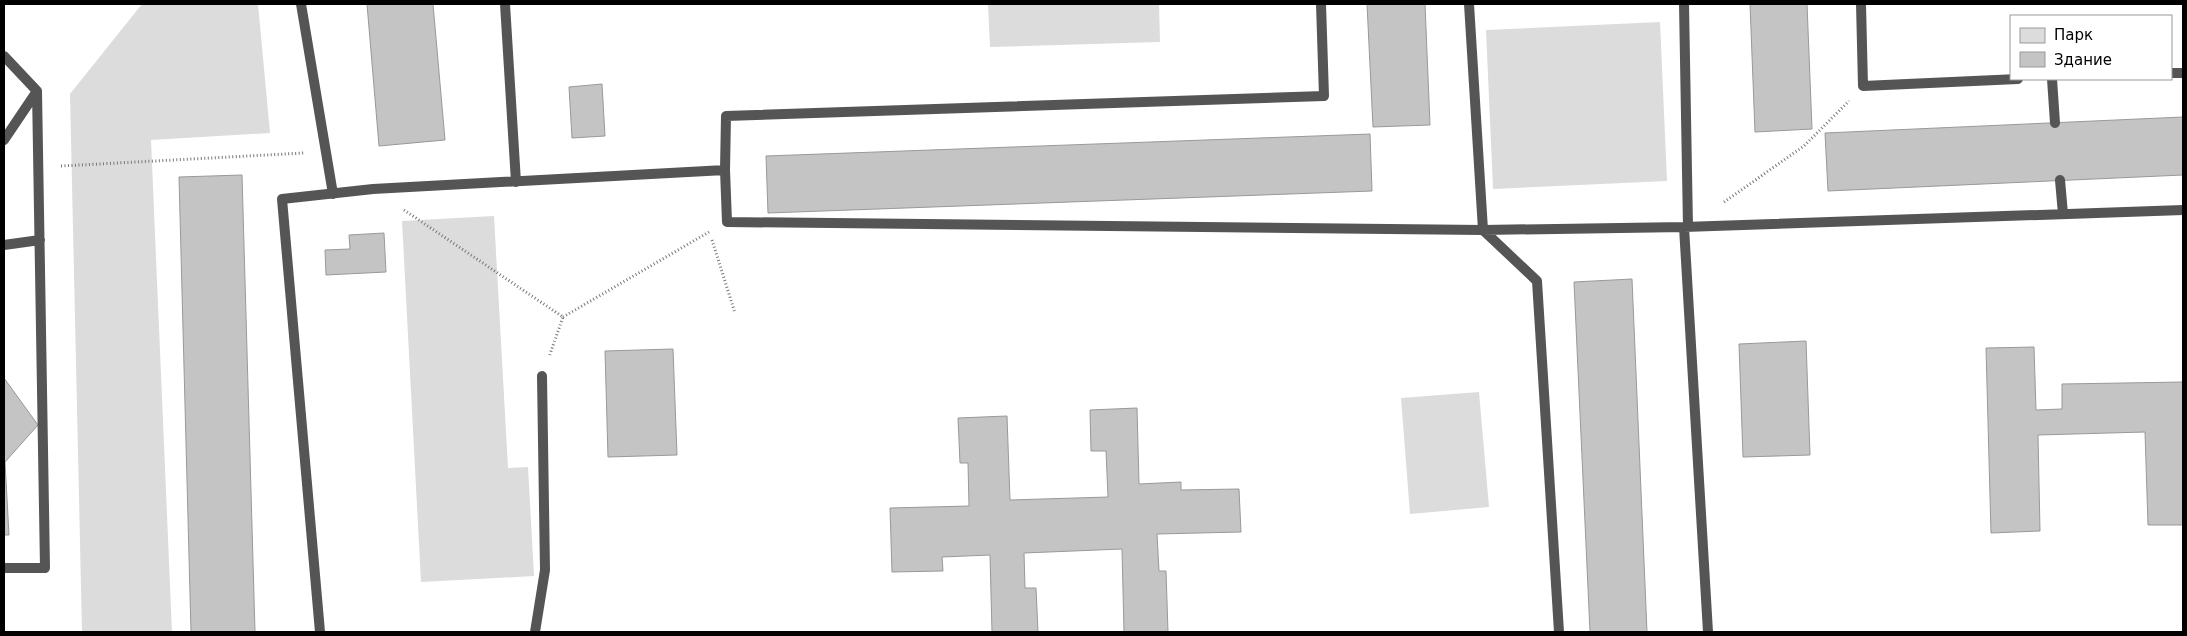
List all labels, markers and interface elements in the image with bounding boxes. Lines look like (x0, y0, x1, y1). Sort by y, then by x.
legend (2010, 15, 2172, 80)
text: Парк (2054, 26, 2093, 44)
text: Здание (2054, 51, 2112, 69)

